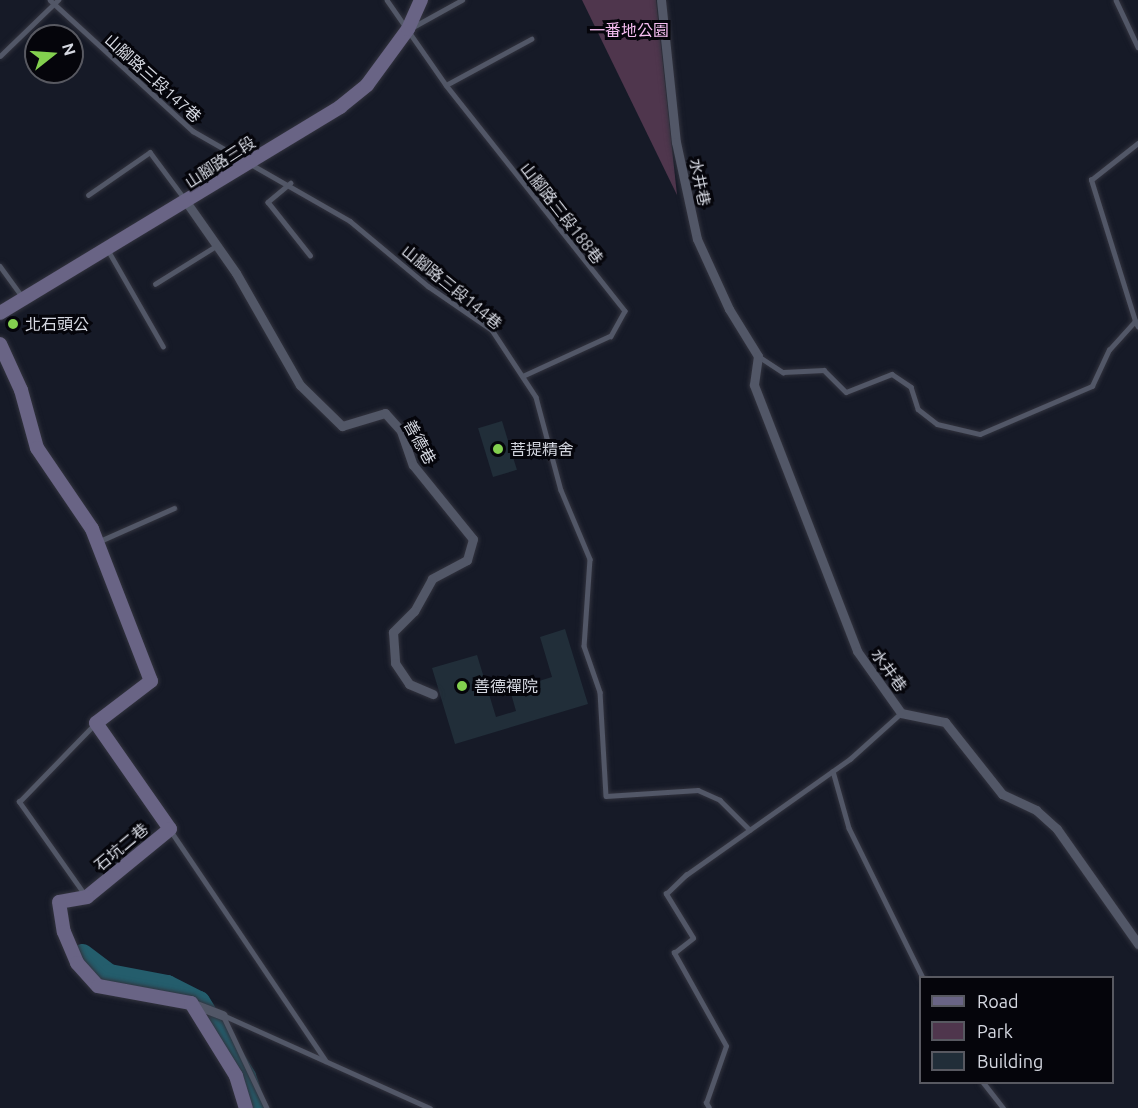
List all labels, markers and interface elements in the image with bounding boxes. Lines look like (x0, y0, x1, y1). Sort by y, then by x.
park label: 一番地公園 (589, 20, 669, 40)
north arrow (24, 24, 84, 84)
street label: 山腳路三段147巷 (101, 30, 205, 126)
text: N (59, 41, 80, 58)
street label: 山腳路三段 (181, 132, 259, 192)
street label: 水井巷 (686, 157, 714, 207)
street label: 山腳路三段188巷 (517, 159, 607, 267)
street label: 山腳路三段144巷 (398, 241, 506, 333)
place label: 北石頭公 (25, 314, 89, 334)
marker: 北石頭公 (6, 317, 20, 331)
street label: 善德巷 (400, 416, 440, 468)
place label: 菩提精舍 (510, 439, 574, 459)
marker: 菩提精舍 (491, 442, 505, 456)
street label: 水井巷 (867, 645, 911, 695)
place label: 善德禪院 (474, 676, 538, 696)
marker: 善德禪院 (455, 679, 469, 693)
street label: 石坑二巷 (90, 819, 152, 875)
legend (919, 976, 1114, 1084)
text: Road (977, 991, 1019, 1011)
text: Park (977, 1021, 1013, 1041)
text: Building (977, 1051, 1043, 1071)

